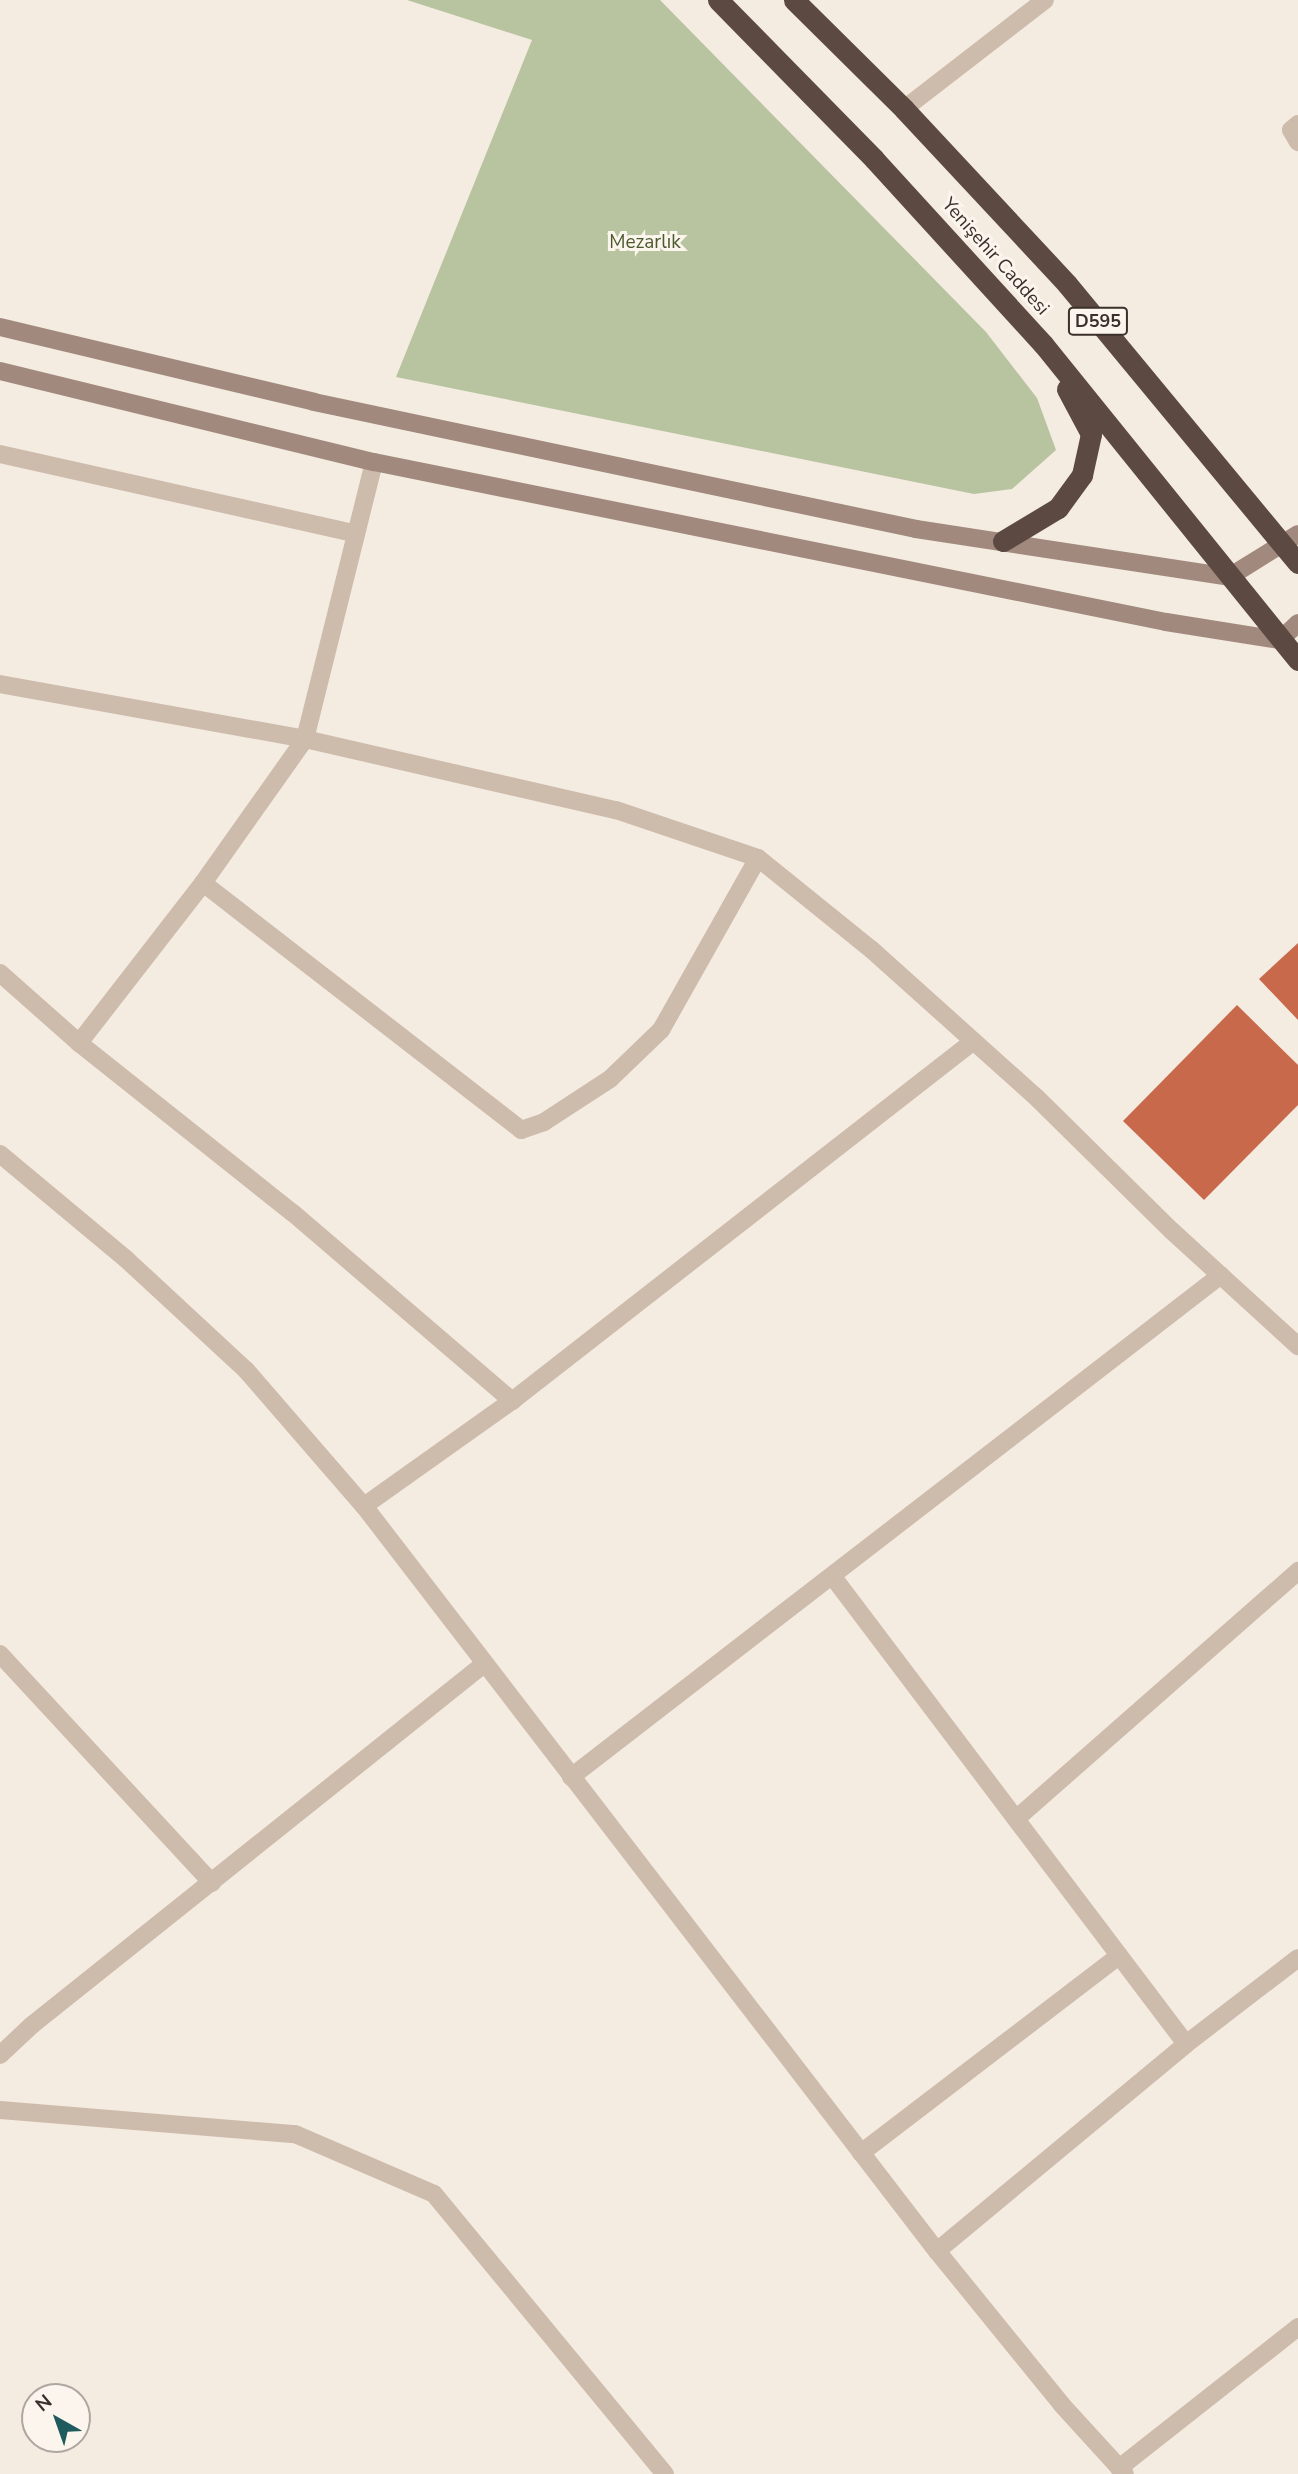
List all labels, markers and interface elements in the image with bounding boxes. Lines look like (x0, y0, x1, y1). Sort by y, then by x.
street label: Yenişehir Caddesi (936, 194, 1054, 320)
park label: Mezarlık (609, 232, 681, 254)
road number: D595 (1066, 306, 1130, 335)
north arrow (21, 2383, 91, 2453)
text: N (30, 2389, 58, 2418)

